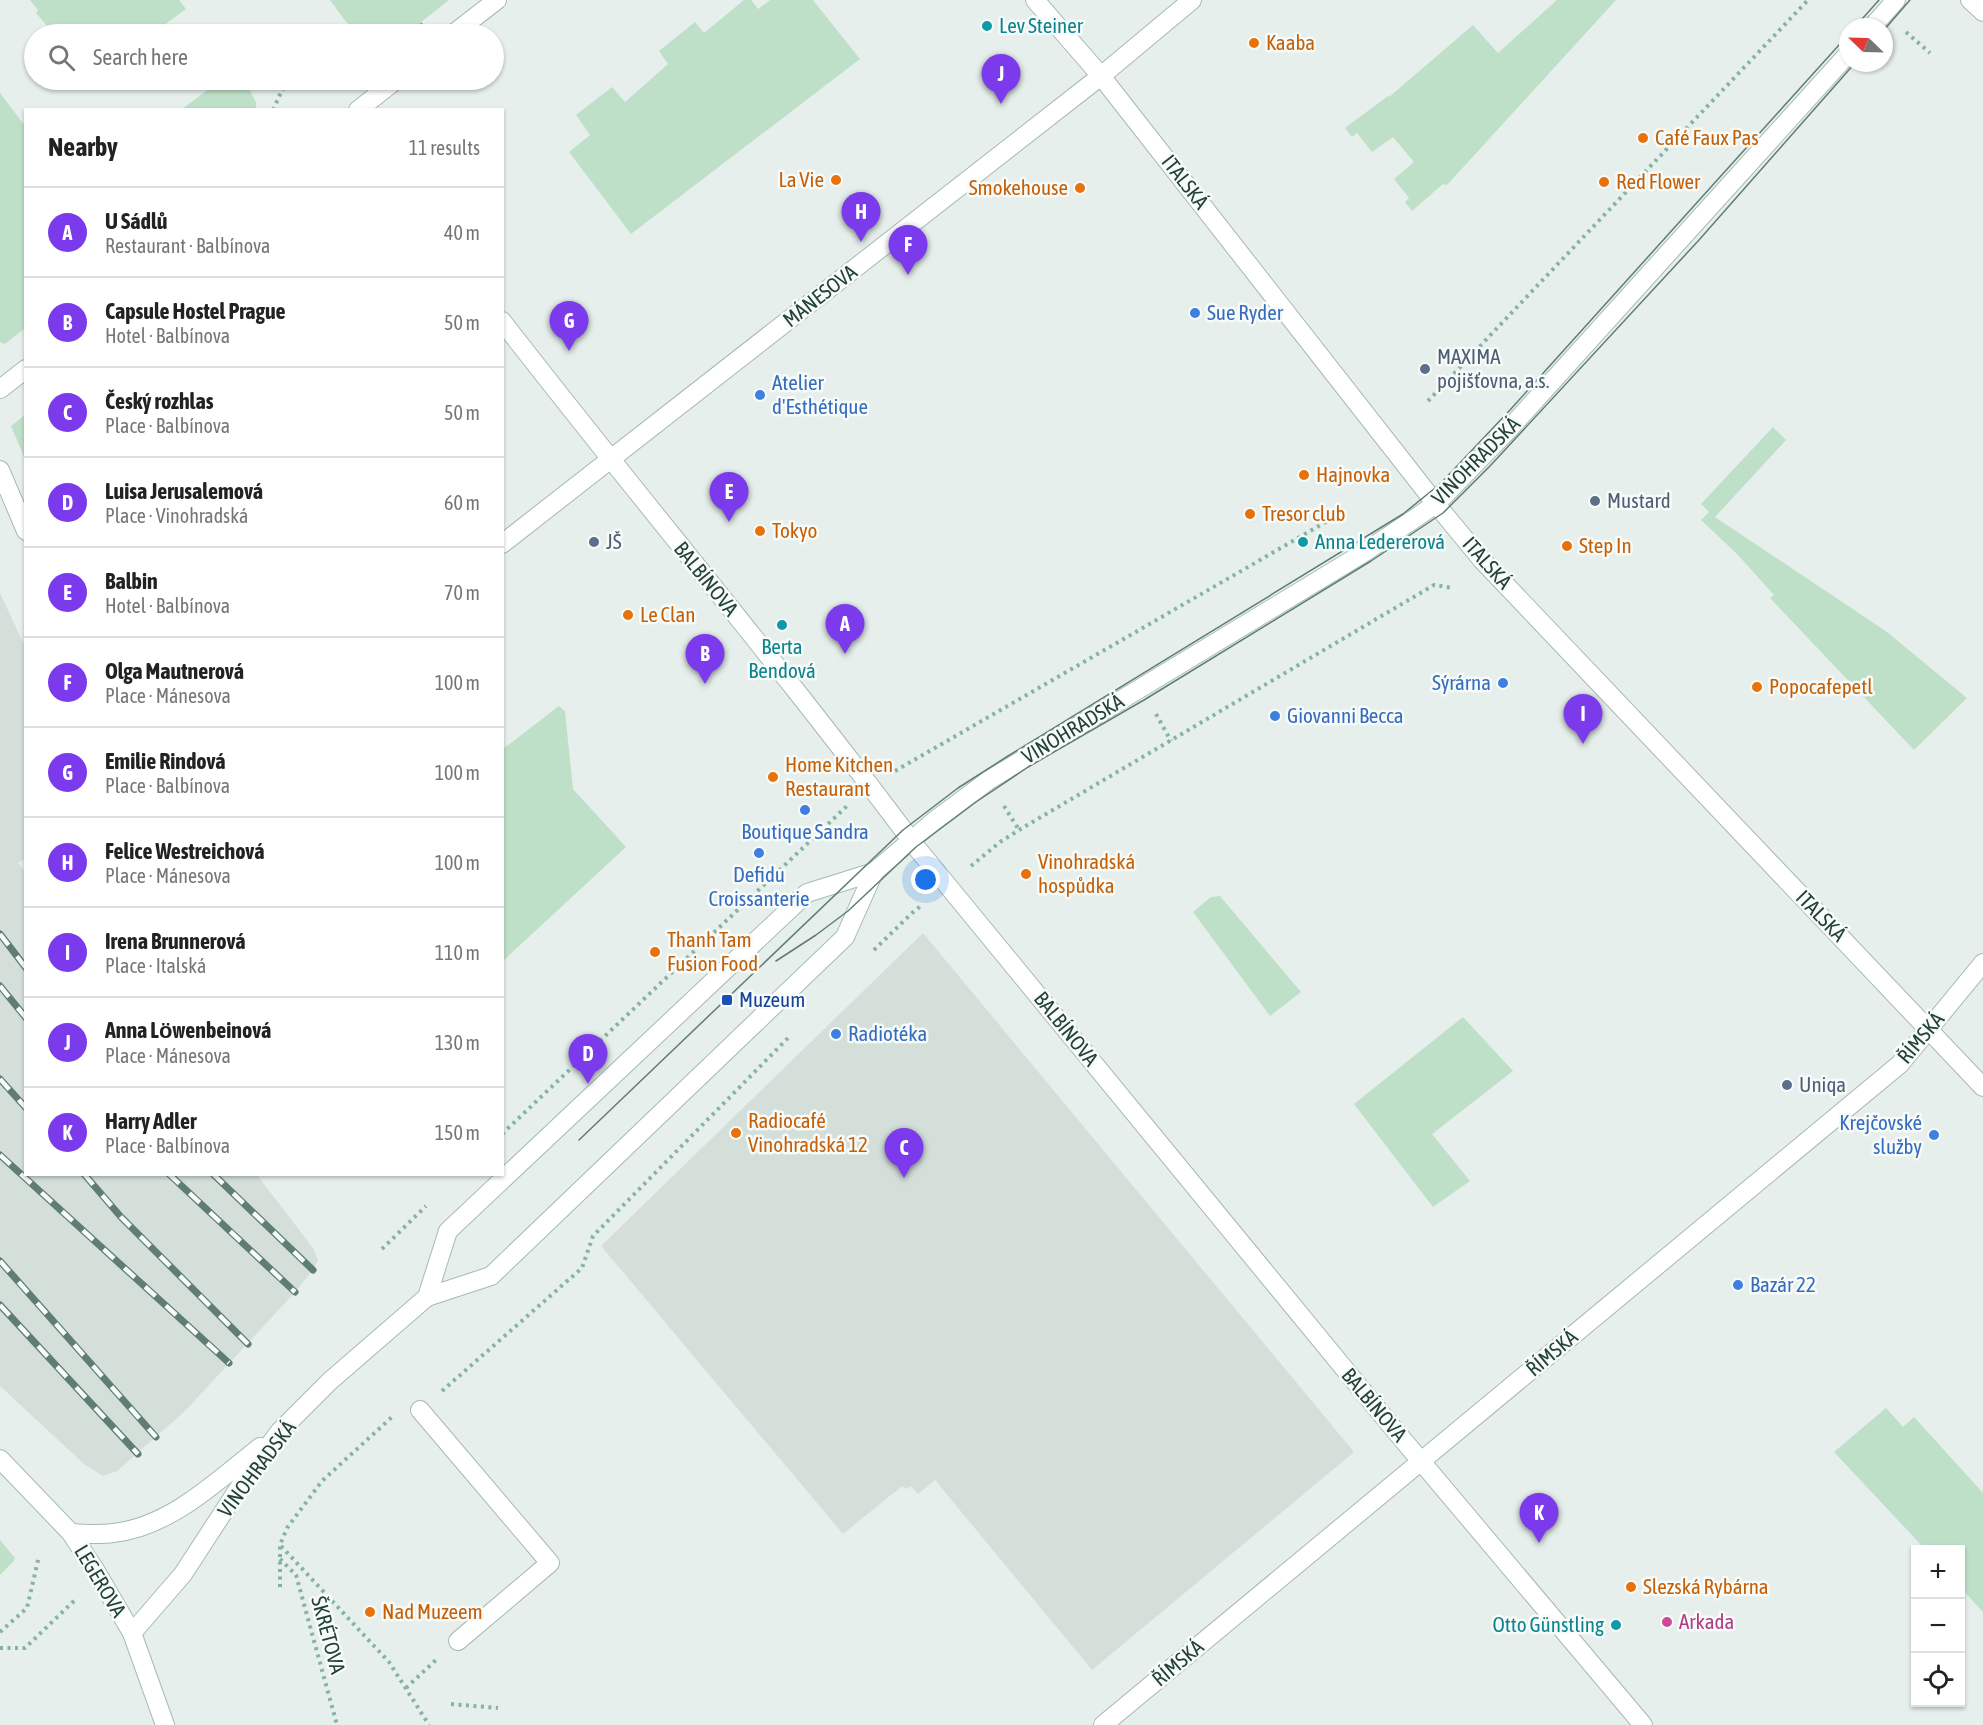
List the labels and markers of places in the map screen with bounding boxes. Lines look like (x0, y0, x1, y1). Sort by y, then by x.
place label: Lev Steiner (999, 13, 1084, 37)
marker: Lev Steiner (980, 19, 994, 33)
place label: Kaaba (1266, 30, 1315, 54)
marker: Kaaba (1247, 36, 1261, 50)
pin: J (982, 54, 1020, 104)
place label: Café Faux Pas (1655, 125, 1759, 149)
marker: Café Faux Pas (1636, 131, 1650, 145)
place label: La Vie (779, 167, 824, 191)
place label: Red Flower (1616, 169, 1701, 193)
marker: La Vie (829, 173, 843, 187)
place label: Smokehouse (969, 175, 1068, 199)
marker: Red Flower (1597, 175, 1611, 189)
marker: Smokehouse (1073, 181, 1087, 195)
pin: H (842, 192, 880, 242)
pin: F (888, 226, 928, 275)
place label: Sue Ryder (1207, 300, 1284, 324)
pin: G (550, 302, 588, 351)
marker: Sue Ryder (1188, 306, 1202, 320)
place label: MAXIMA pojišťovna, a.s. (1437, 344, 1549, 392)
marker: MAXIMA pojišťovna, a.s. (1418, 362, 1432, 376)
place label: Atelier d'Esthétique (772, 370, 868, 418)
marker: Atelier d'Esthétique (753, 388, 767, 402)
place label: Hajnovka (1316, 462, 1390, 486)
marker: Hajnovka (1297, 468, 1311, 482)
pin: E (710, 472, 748, 522)
place label: Mustard (1607, 488, 1671, 512)
marker: Mustard (1588, 494, 1602, 508)
place label: Tresor club (1262, 501, 1346, 525)
marker: Tresor club (1243, 507, 1257, 521)
place label: Tokyo (772, 518, 817, 542)
marker: Tokyo (753, 524, 767, 538)
place label: JŠ (606, 529, 622, 553)
place label: Anna Ledererová (1315, 529, 1445, 553)
place label: Step In (1579, 533, 1632, 557)
marker: JŠ (587, 535, 601, 549)
marker: Anna Ledererová (1296, 535, 1310, 549)
marker: Step In (1560, 539, 1574, 553)
place label: Le Clan (640, 602, 696, 626)
pin: A (826, 604, 864, 654)
marker: Le Clan (621, 608, 635, 622)
marker: Berta Bendová (775, 618, 789, 632)
pin: B (686, 634, 724, 684)
place label: Berta Bendová (748, 634, 816, 682)
place label: Sýrárna (1432, 670, 1491, 694)
place label: Popocafepetl (1769, 674, 1873, 698)
marker: Sýrárna (1496, 676, 1510, 690)
marker: Popocafepetl (1750, 680, 1764, 694)
pin: I (1564, 694, 1602, 744)
place label: Giovanni Becca (1287, 703, 1404, 727)
marker: Giovanni Becca (1268, 709, 1282, 723)
place label: Home Kitchen Restaurant (785, 752, 893, 800)
marker: Home Kitchen Restaurant (766, 770, 780, 784)
marker: Boutique Sandra (798, 803, 812, 817)
place label: Boutique Sandra (741, 819, 869, 843)
marker: Defidu Croissanterie (752, 846, 766, 860)
place label: Vinohradská hospůdka (1038, 849, 1135, 897)
place label: Defidu Croissanterie (708, 862, 810, 910)
marker: Vinohradská hospůdka (1019, 867, 1033, 881)
place label: Thanh Tam Fusion Food (667, 927, 758, 975)
marker: Thanh Tam Fusion Food (648, 945, 662, 959)
place label: Muzeum (739, 987, 805, 1011)
marker: Muzeum (720, 993, 734, 1007)
place label: Radiotéka (848, 1021, 927, 1045)
marker: Radiotéka (829, 1027, 843, 1041)
pin: D (568, 1034, 608, 1084)
place label: Uniqa (1799, 1072, 1846, 1096)
marker: Uniqa (1780, 1078, 1794, 1092)
place label: Radiocafé Vinohradská 12 (748, 1108, 868, 1156)
place label: Krejčovské služby (1839, 1110, 1922, 1158)
marker: Radiocafé Vinohradská 12 (729, 1126, 743, 1140)
pin: C (884, 1128, 924, 1178)
marker: Krejčovské služby (1927, 1128, 1941, 1142)
place label: Bazár 22 (1750, 1272, 1816, 1296)
marker: Bazár 22 (1731, 1278, 1745, 1292)
pin: K (1520, 1494, 1558, 1543)
place label: Slezská Rybárna (1643, 1574, 1769, 1598)
marker: Slezská Rybárna (1624, 1580, 1638, 1594)
place label: Nad Muzeem (382, 1599, 483, 1623)
marker: Nad Muzeem (363, 1605, 377, 1619)
place label: Arkada (1679, 1609, 1734, 1633)
place label: Otto Günstling (1493, 1612, 1604, 1636)
marker: Arkada (1660, 1615, 1674, 1629)
marker: Otto Günstling (1609, 1618, 1623, 1632)

